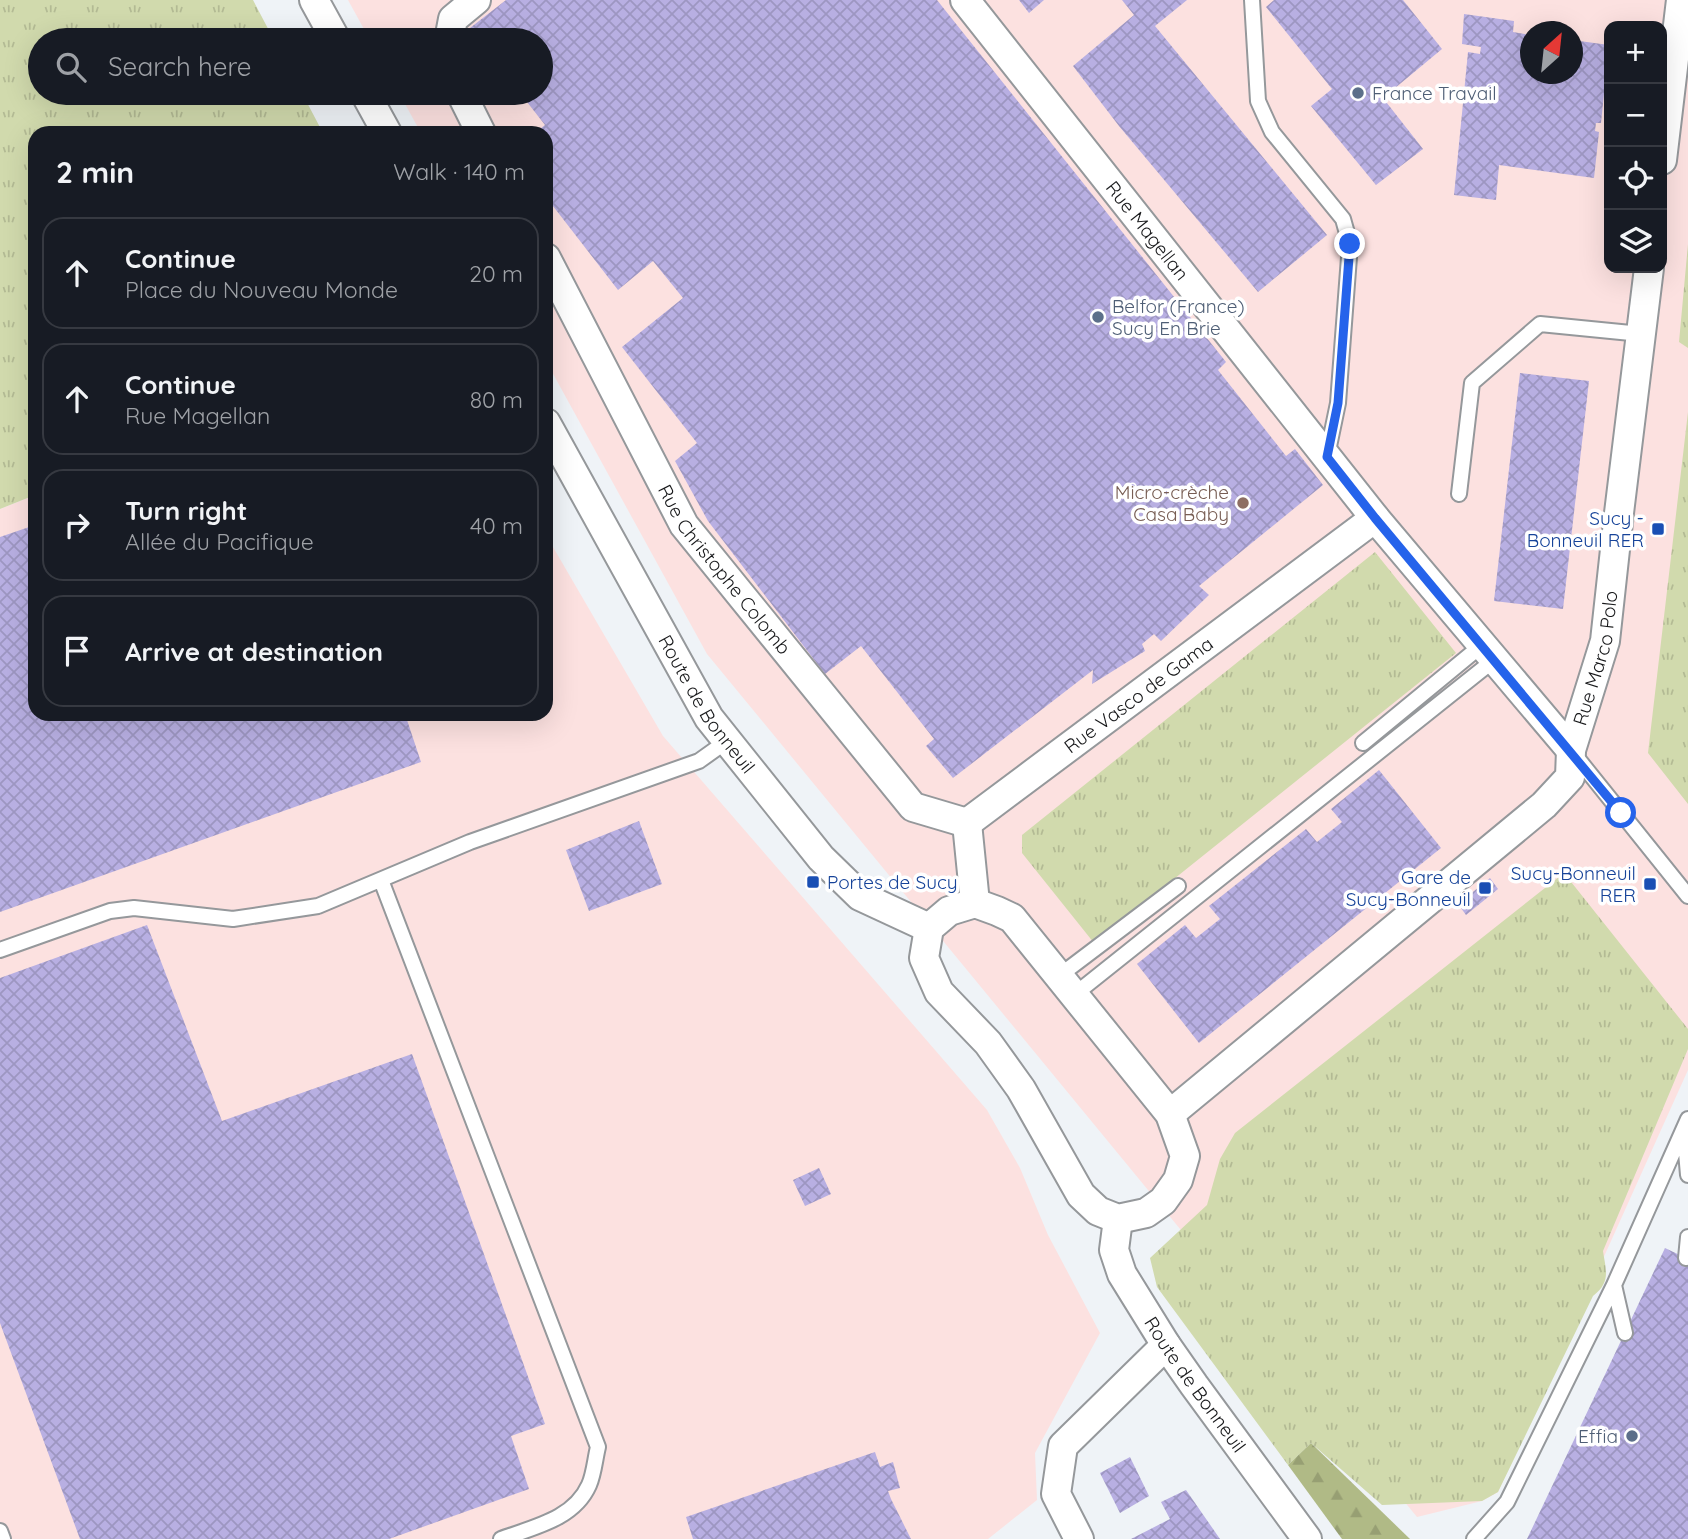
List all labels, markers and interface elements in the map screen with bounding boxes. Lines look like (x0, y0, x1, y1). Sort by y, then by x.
north arrow (1520, 21, 1583, 84)
map controls (1604, 21, 1667, 273)
button: + (1604, 21, 1667, 84)
search box (28, 28, 553, 105)
icon: search (52, 48, 90, 86)
text: Search here (108, 50, 252, 83)
place label: France Travail (1372, 81, 1497, 105)
button: − (1604, 84, 1667, 147)
marker: France Travail (1350, 85, 1366, 101)
button: locate (1604, 147, 1667, 210)
text: 2 min (56, 153, 134, 191)
text: Walk · 140 m (393, 157, 525, 186)
street label: Rue Magellan (1101, 176, 1194, 285)
button: layers (1604, 210, 1667, 273)
route end (1334, 228, 1365, 259)
text: Continue (125, 242, 236, 275)
icon: ahead (58, 254, 96, 292)
text: 20 m (469, 259, 523, 288)
text: Place du Nouveau Monde (125, 275, 398, 304)
place label: Belfor (France) Sucy En Brie (1112, 294, 1245, 340)
marker: Belfor (France) Sucy En Brie (1090, 309, 1106, 325)
text: Continue (125, 368, 236, 401)
icon: ahead (58, 380, 96, 418)
text: 80 m (470, 385, 523, 414)
text: Rue Magellan (125, 401, 270, 430)
street label: Rue Christophe Colomb (653, 480, 796, 659)
place label: Micro-crèche Casa Baby (1115, 480, 1229, 526)
text: Turn right (125, 494, 247, 527)
marker: Micro-crèche Casa Baby (1235, 495, 1251, 511)
icon: right (58, 506, 96, 544)
place label: Sucy - Bonneuil RER (1527, 506, 1644, 552)
text: 40 m (470, 511, 523, 540)
marker: Sucy - Bonneuil RER (1650, 521, 1666, 537)
text: Allée du Pacifique (125, 527, 314, 556)
street label: Rue Marco Polo (1567, 589, 1622, 728)
street label: Route de Bonneuil (653, 631, 760, 778)
street label: Rue Vasco de Gama (1059, 631, 1218, 758)
icon: arrive (58, 632, 96, 670)
text: Arrive at destination (125, 635, 383, 668)
route start (1605, 797, 1636, 828)
place label: Sucy-Bonneuil RER (1511, 861, 1636, 907)
place label: Gare de Sucy-Bonneuil (1346, 865, 1471, 911)
place label: Portes de Sucy (827, 870, 958, 894)
marker: Portes de Sucy (805, 874, 821, 890)
marker: Sucy-Bonneuil RER (1642, 876, 1658, 892)
marker: Gare de Sucy-Bonneuil (1477, 880, 1493, 896)
street label: Route de Bonneuil (1139, 1312, 1251, 1457)
place label: Effia (1578, 1424, 1618, 1448)
marker: Effia (1624, 1428, 1640, 1444)

